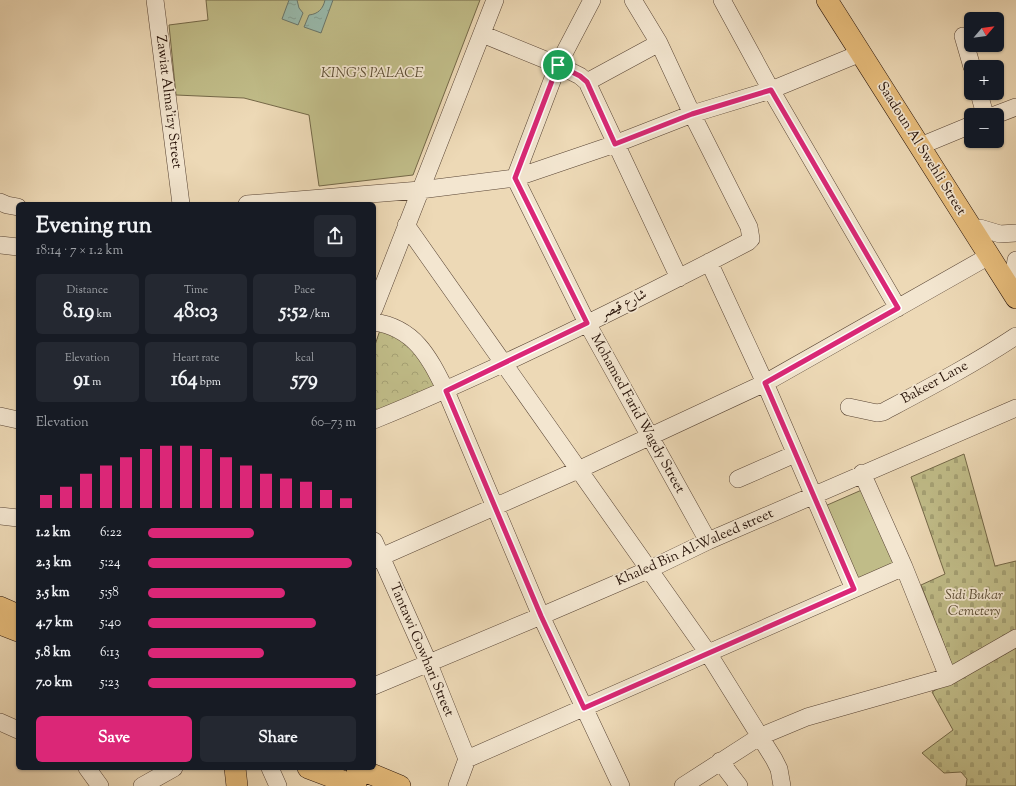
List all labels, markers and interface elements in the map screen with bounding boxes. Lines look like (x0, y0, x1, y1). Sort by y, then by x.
north arrow (964, 12, 1004, 52)
map controls (964, 12, 1004, 148)
street label: Zawiat Alma'izy Street (150, 34, 186, 170)
pin (541, 48, 575, 82)
icon: arrive (547, 54, 569, 76)
button: + (964, 60, 1004, 100)
park label: KING'S PALACE (321, 64, 424, 84)
street label: Saadoun Al Swehli Street (872, 78, 970, 220)
button: − (964, 108, 1004, 148)
text: Evening run (36, 211, 152, 243)
button: share (314, 215, 356, 257)
text: 18:14 · 7 × 1.2 km (36, 242, 123, 260)
text: Distance (67, 282, 108, 298)
text: Time (184, 282, 208, 298)
text: Pace (294, 282, 315, 298)
street label: شارع قيصر (595, 285, 651, 326)
text: 8.19 (63, 298, 94, 327)
text: 48:03 (174, 298, 218, 327)
text: 5:52 (279, 298, 308, 327)
text: km (94, 306, 112, 322)
text: /km (308, 306, 330, 322)
street label: Mohamed Farid Wagdy Street (585, 331, 689, 497)
text: Elevation (65, 350, 110, 366)
text: Heart rate (173, 350, 219, 366)
text: kcal (295, 350, 314, 366)
street label: Bakeer Lane (898, 356, 972, 410)
text: 91 (73, 366, 90, 395)
text: 164 (171, 366, 197, 395)
text: 579 (292, 366, 318, 395)
text: m (90, 374, 101, 390)
text: bpm (197, 374, 221, 390)
text: Elevation (36, 414, 89, 432)
text: 60–73 m (311, 414, 356, 432)
street label: Khaled Bin Al-Waleed street (613, 504, 777, 592)
text: 1.2 km (36, 524, 70, 542)
text: 6:22 (100, 524, 122, 542)
text: 2.3 km (36, 554, 71, 572)
text: 5:24 (100, 554, 120, 572)
street label: Tantawi Gowhari Street (384, 580, 458, 720)
text: 3.5 km (36, 584, 70, 602)
text: 5:58 (100, 584, 119, 602)
park label: Sidi Bukar Cemetery (945, 586, 1003, 622)
text: 4.7 km (36, 614, 73, 632)
text: 5:40 (100, 614, 121, 632)
text: 5.8 km (36, 644, 71, 662)
text: 6:13 (100, 644, 119, 662)
text: 7.0 km (36, 674, 72, 692)
text: 5:23 (100, 674, 119, 692)
button: Save (36, 716, 192, 762)
button: Share (200, 716, 356, 762)

